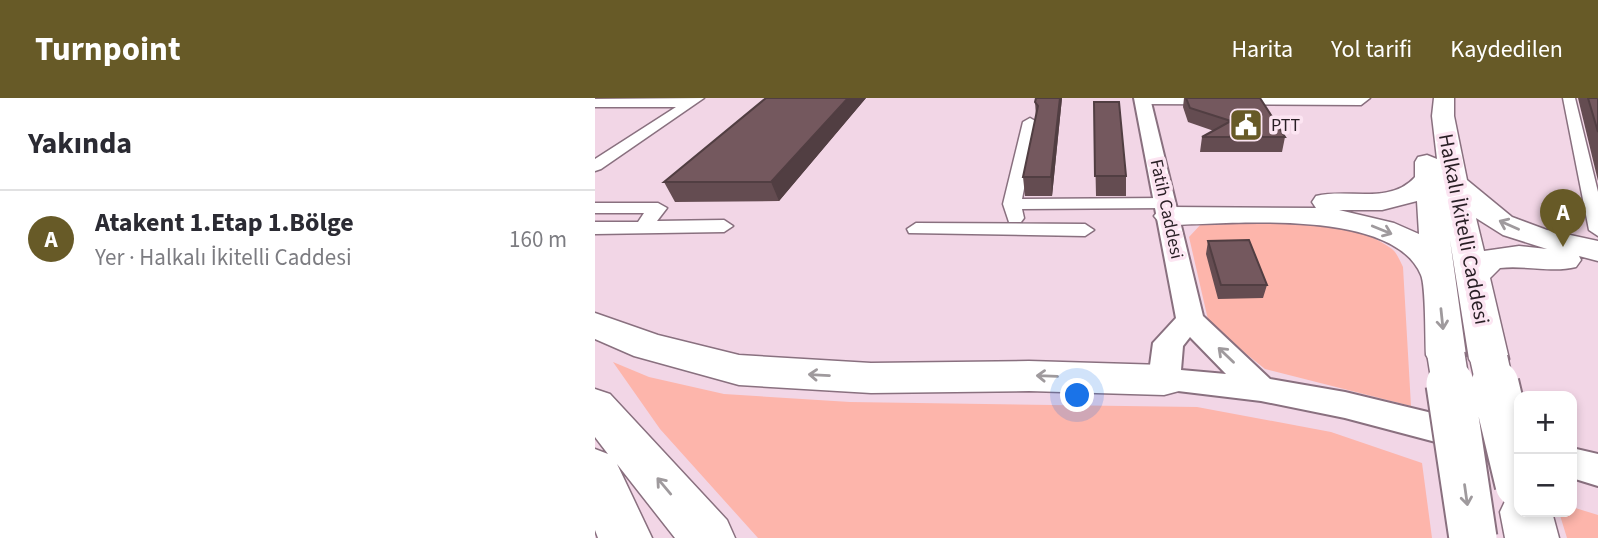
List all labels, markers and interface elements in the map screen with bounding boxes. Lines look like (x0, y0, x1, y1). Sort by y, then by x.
text: Turnpoint (35, 26, 181, 73)
text: Harita (1231, 32, 1293, 67)
text: Yol tarifi (1331, 32, 1412, 67)
text: Kaydedilen (1450, 32, 1563, 67)
public building icon: PTT (1227, 106, 1265, 144)
place label: PTT (1271, 113, 1300, 138)
text: Yakında (28, 122, 132, 165)
street label: Halkalı İkitelli Caddesi (1431, 131, 1497, 327)
street label: Fatih Caddesi (1144, 157, 1189, 261)
pin: A (1540, 189, 1586, 247)
text: Atakent 1.Etap 1.Bölge (95, 204, 354, 241)
one-way arrow (1499, 218, 1520, 231)
text: A (44, 223, 58, 256)
text: 160 m (509, 223, 567, 256)
one-way arrow (1371, 224, 1392, 237)
text: Yer · Halkalı İkitelli Caddesi (95, 241, 352, 274)
one-way arrow (1436, 307, 1449, 330)
one-way arrow (1218, 346, 1235, 363)
one-way arrow (808, 368, 831, 381)
one-way arrow (1036, 370, 1059, 383)
your location (1060, 378, 1094, 412)
map controls (1514, 391, 1577, 517)
button: + (1514, 391, 1577, 454)
button: − (1514, 454, 1577, 517)
one-way arrow (656, 477, 672, 495)
one-way arrow (1460, 484, 1473, 506)

